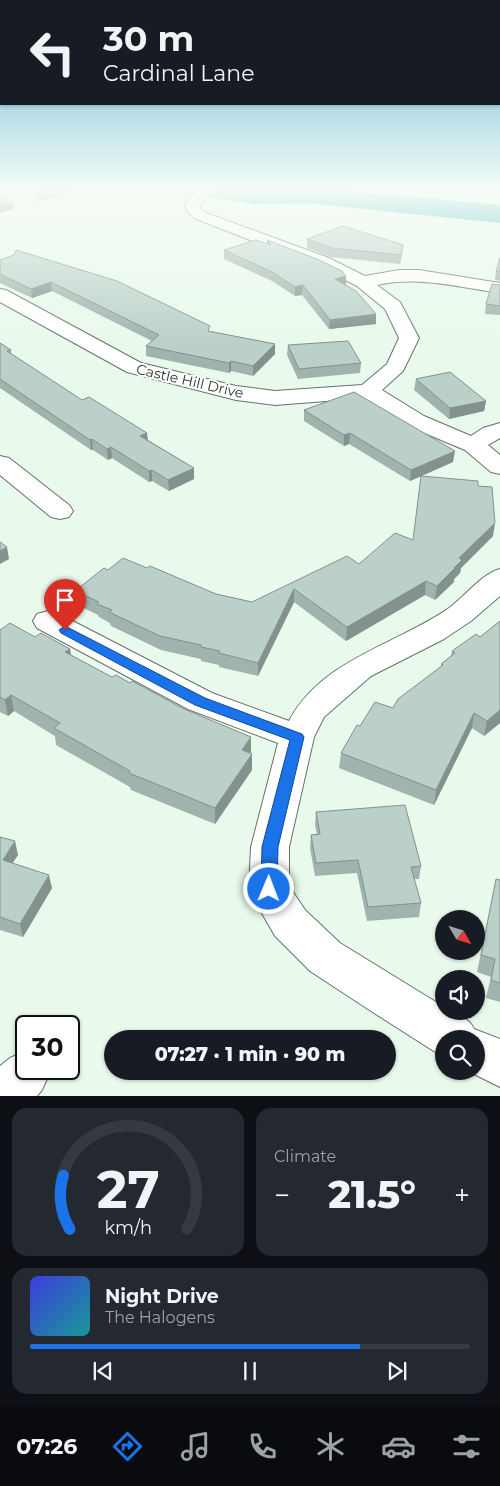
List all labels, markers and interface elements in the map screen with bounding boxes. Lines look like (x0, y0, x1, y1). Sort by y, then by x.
text: 30 m (103, 17, 194, 60)
icon: left (20, 20, 85, 85)
text: Cardinal Lane (103, 60, 254, 87)
street label: Castle Hill Drive (135, 360, 245, 402)
pin (44, 579, 86, 630)
icon: arrive (51, 586, 79, 614)
position arrow (242, 862, 294, 914)
north arrow (435, 910, 485, 960)
map controls (435, 910, 485, 1080)
button: sound (435, 970, 485, 1020)
speed limit sign: 30 (15, 1015, 80, 1080)
button: search (435, 1030, 485, 1080)
text: 07:27 · 1 min · 90 m (155, 1043, 345, 1066)
text: Climate (274, 1147, 336, 1166)
text: 27 (97, 1158, 159, 1221)
text: 21.5° (328, 1171, 416, 1218)
text: − (274, 1178, 290, 1212)
text: + (454, 1178, 470, 1212)
text: km/h (104, 1217, 152, 1238)
text: Night Drive (105, 1285, 219, 1308)
text: The Halogens (105, 1308, 215, 1327)
icon: previous (89, 1357, 117, 1385)
icon: pause (236, 1357, 264, 1385)
icon: next (383, 1357, 411, 1385)
icon: directions (110, 1429, 145, 1464)
icon: music (178, 1429, 213, 1464)
icon: phone (245, 1429, 280, 1464)
icon: climate (313, 1429, 348, 1464)
icon: car (381, 1429, 416, 1464)
icon: filters (449, 1429, 484, 1464)
text: 07:26 (16, 1433, 77, 1460)

